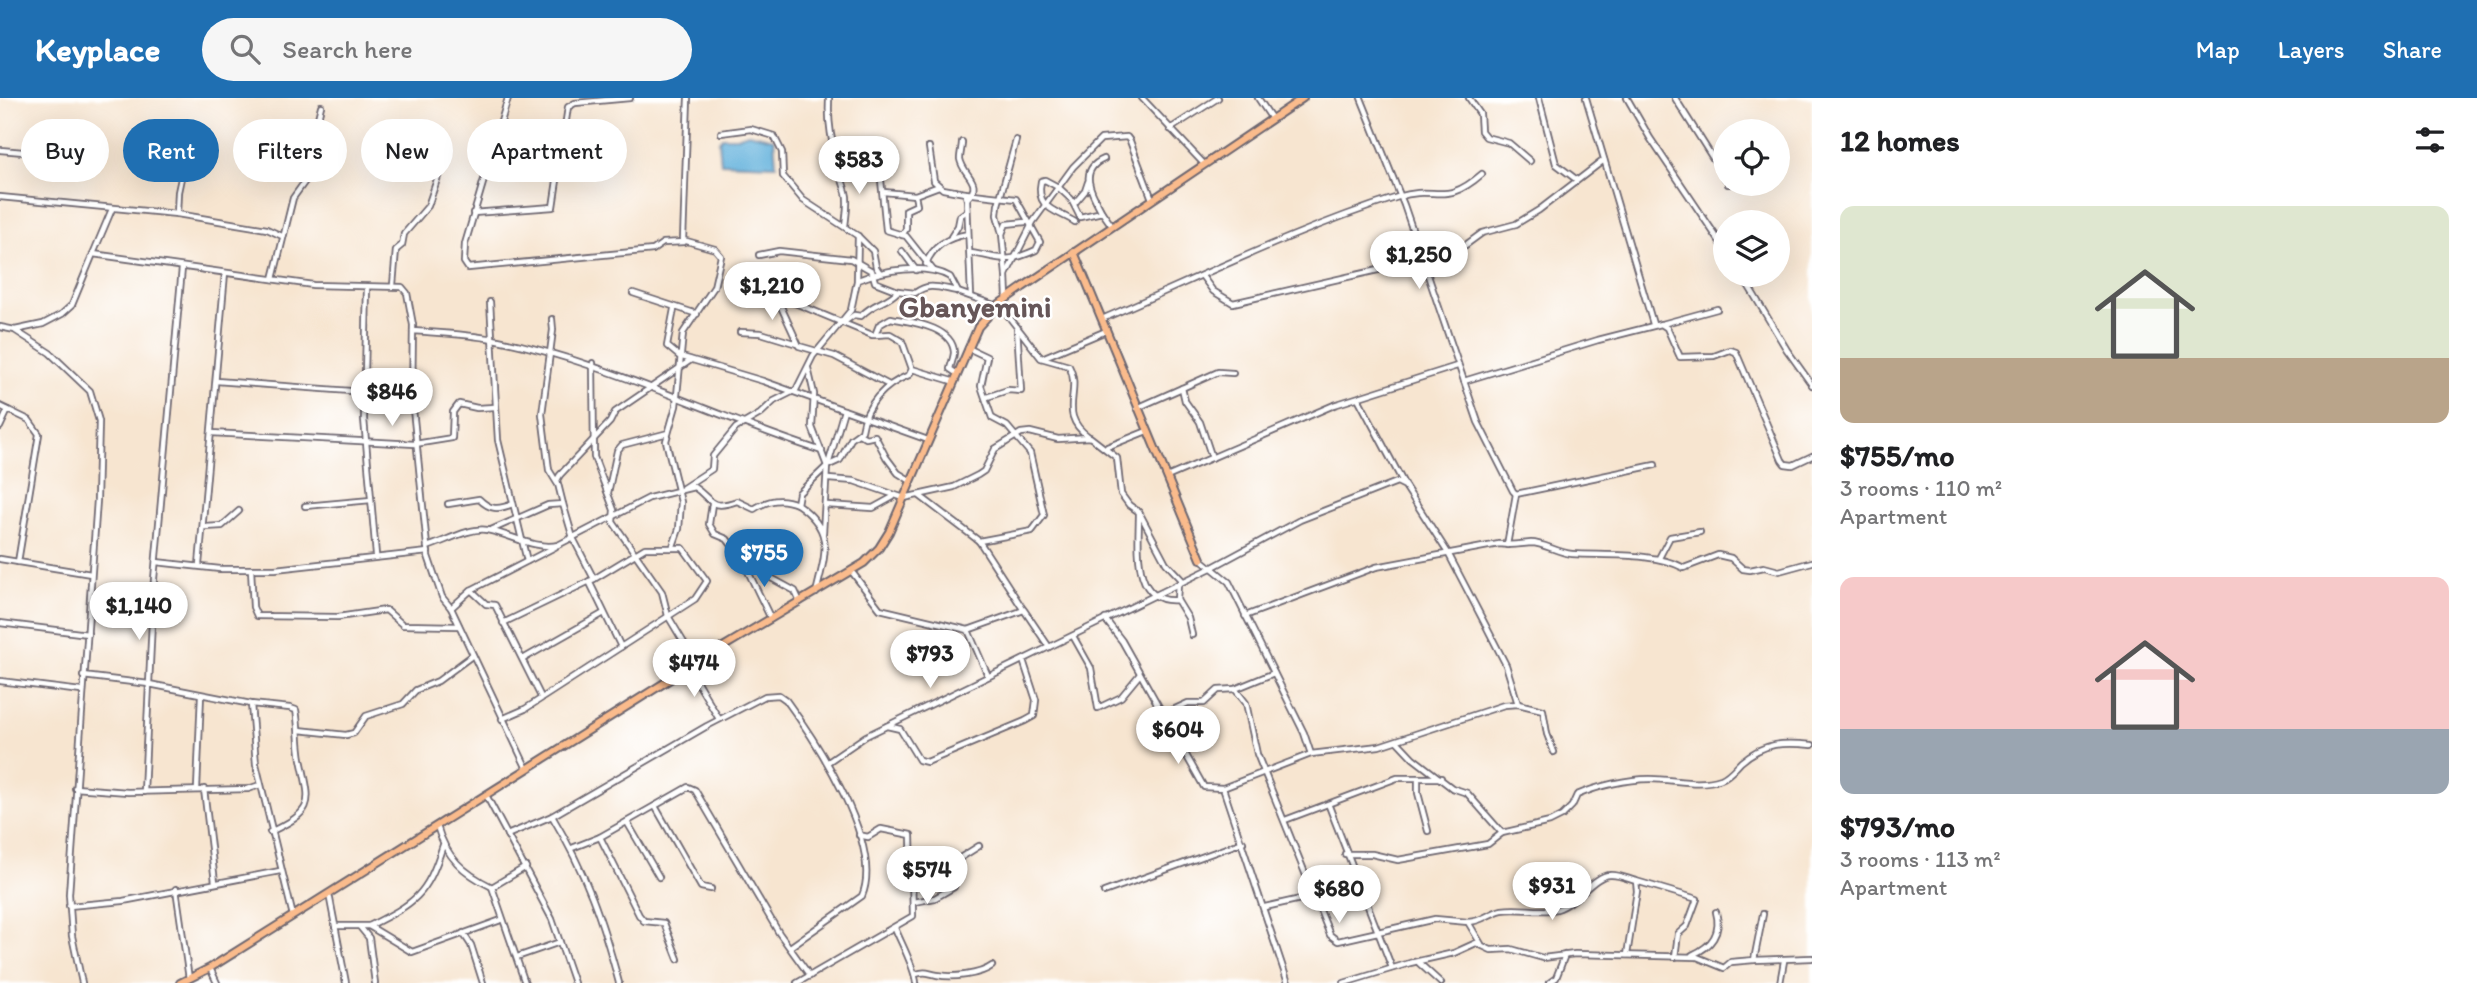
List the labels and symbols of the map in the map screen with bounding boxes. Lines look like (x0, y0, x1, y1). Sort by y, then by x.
pin: $583 (818, 136, 900, 196)
pin: $1,250 (1362, 232, 1476, 291)
pin: $1,210 (715, 262, 829, 322)
district label: Gbanyemini (899, 288, 1051, 325)
pin: $846 (351, 368, 433, 428)
pin: $755 (723, 530, 805, 589)
pin: $1,140 (82, 582, 196, 642)
pin: $793 (889, 630, 971, 690)
pin: $474 (653, 640, 735, 699)
pin: $604 (1137, 706, 1219, 766)
pin: $574 (886, 846, 968, 906)
pin: $931 (1511, 862, 1593, 922)
pin: $680 (1298, 866, 1380, 925)

